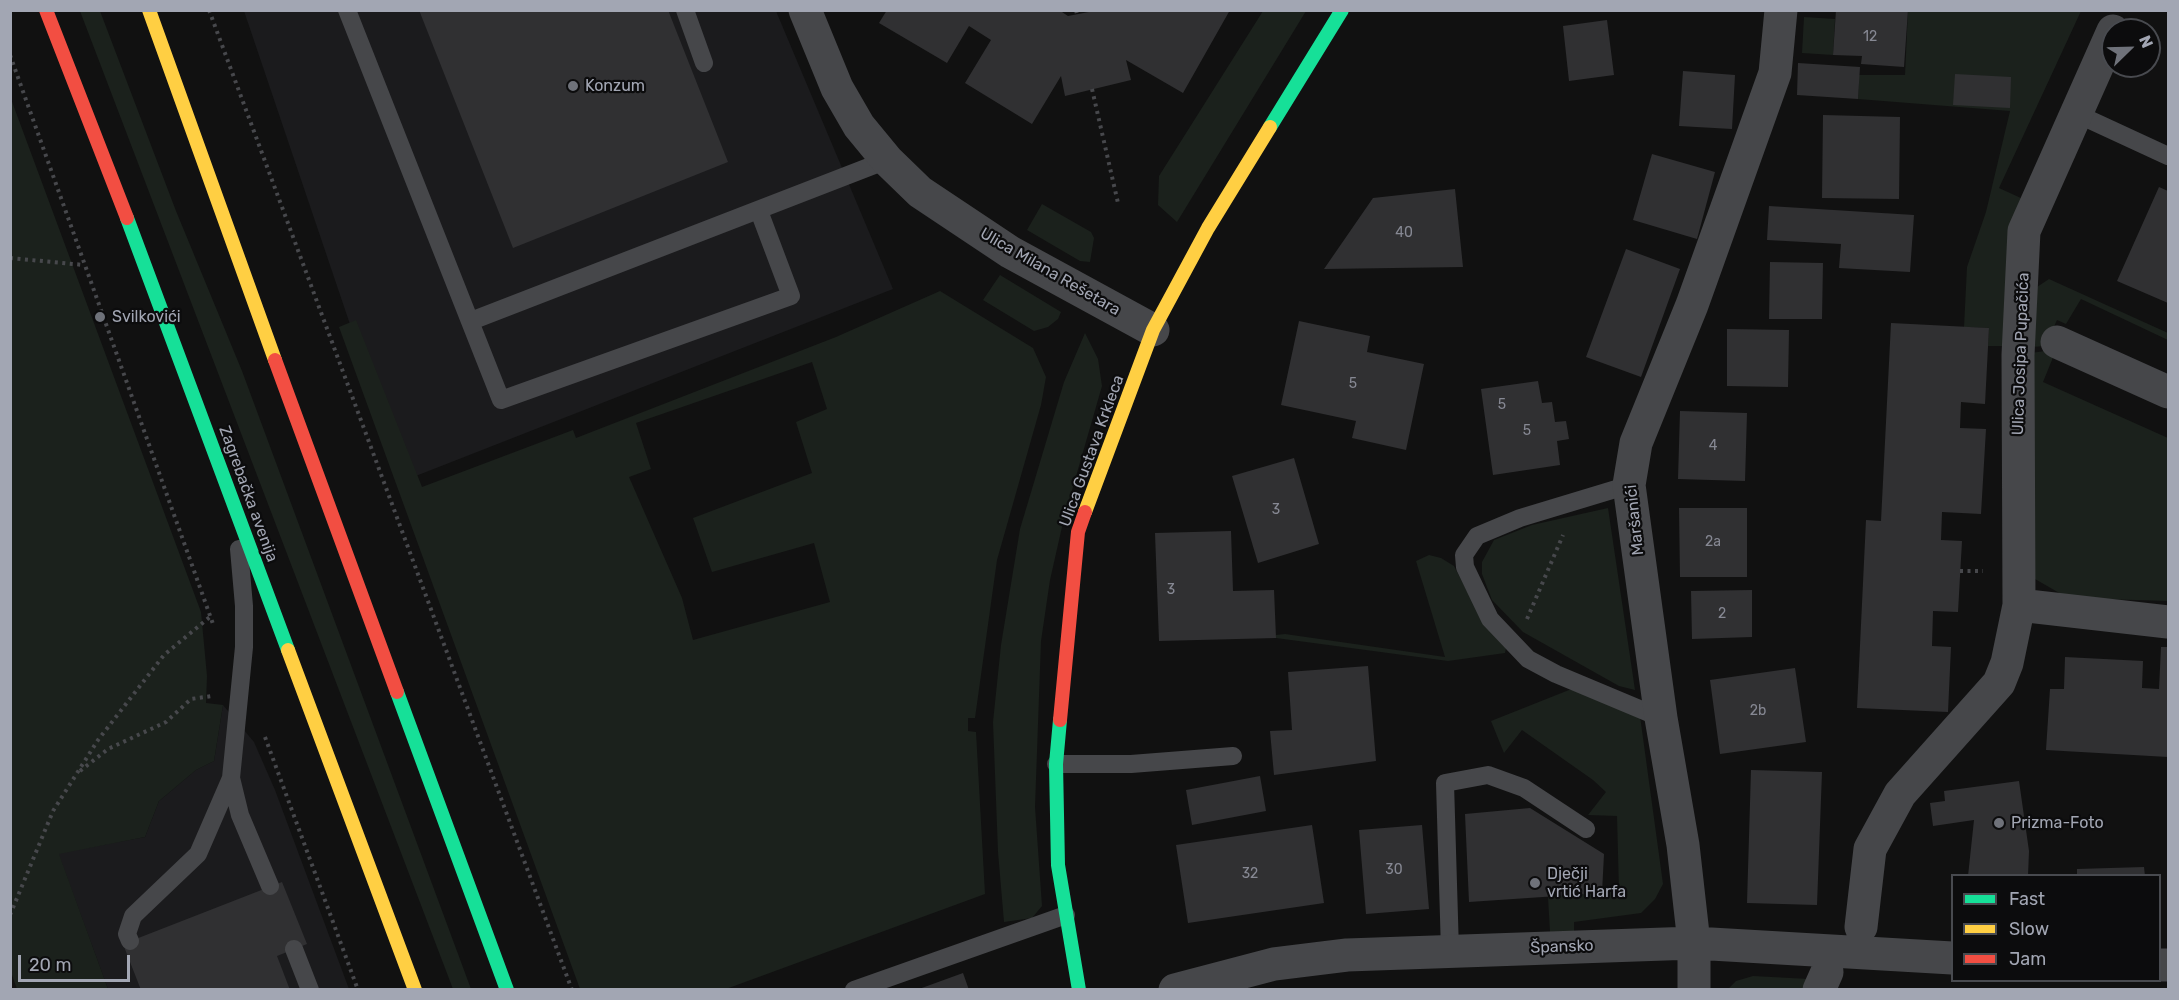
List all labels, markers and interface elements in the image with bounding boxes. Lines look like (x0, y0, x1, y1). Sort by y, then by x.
north arrow (2101, 18, 2161, 78)
house number: 12 (1863, 29, 1877, 45)
text: N (2135, 33, 2157, 51)
place label: Konzum (585, 76, 645, 96)
marker: Konzum (566, 79, 580, 93)
street label: Ulica Milana Rešetara (977, 224, 1123, 320)
house number: 40 (1395, 225, 1413, 241)
street label: Ulica Josipa Pupačića (2009, 272, 2033, 436)
place label: Svilkovići (112, 307, 181, 327)
marker: Svilkovići (93, 310, 107, 324)
street label: Ulica Gustava Krkleca (1056, 373, 1128, 529)
house number: 5 (1349, 376, 1357, 392)
house number: 5 (1498, 397, 1506, 413)
street label: Zagrebačka avenija (214, 423, 282, 565)
house number: 5 (1523, 423, 1531, 439)
house number: 4 (1709, 438, 1717, 454)
street label: Maršanići (1622, 484, 1648, 556)
house number: 3 (1272, 502, 1280, 518)
house number: 2a (1705, 534, 1721, 550)
house number: 3 (1167, 582, 1175, 598)
house number: 2 (1718, 606, 1726, 622)
house number: 2b (1750, 703, 1766, 719)
place label: Prizma-Foto (2011, 813, 2104, 833)
marker: Prizma-Foto (1992, 816, 2006, 830)
house number: 30 (1385, 862, 1403, 878)
place label: Dječji vrtić Harfa (1547, 864, 1626, 902)
house number: 32 (1242, 866, 1258, 882)
legend (1951, 874, 2161, 982)
marker: Dječji vrtić Harfa (1528, 876, 1542, 890)
text: Fast (2009, 888, 2045, 910)
text: Slow (2009, 918, 2049, 940)
street label: Špansko (1530, 936, 1594, 958)
scale bar (21, 943, 134, 981)
text: Jam (2009, 948, 2046, 970)
text: 20 m (29, 954, 71, 976)

